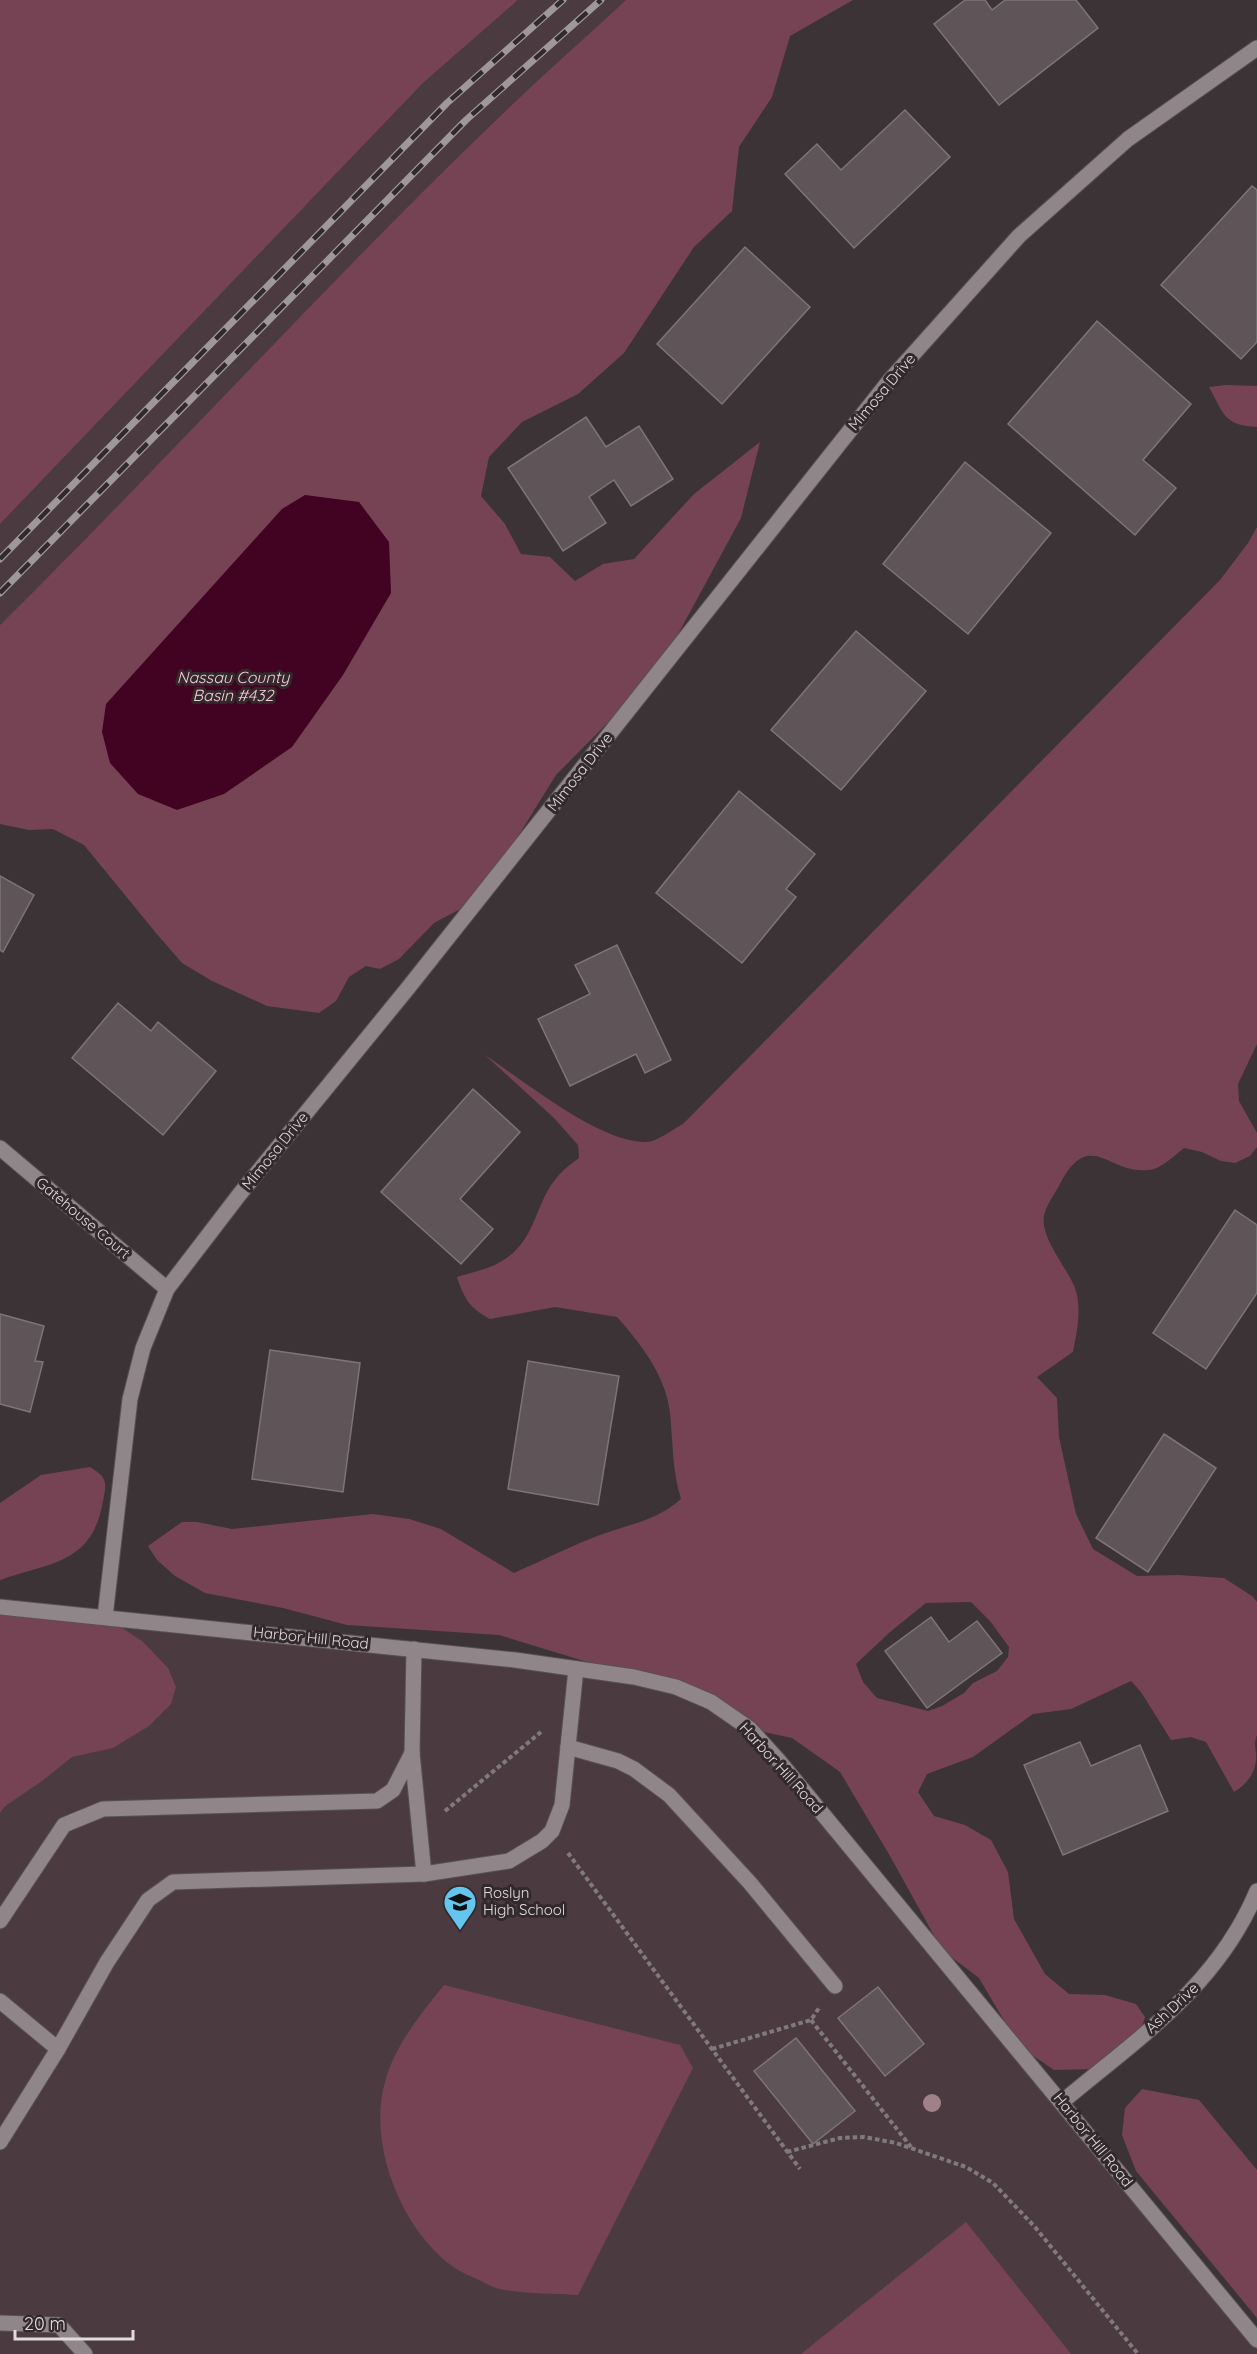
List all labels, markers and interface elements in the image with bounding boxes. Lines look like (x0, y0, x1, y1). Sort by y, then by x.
street label: Mimosa Drive (844, 349, 919, 434)
water label: Nassau County Basin #432 (177, 667, 290, 705)
street label: Mimosa Drive (543, 728, 616, 815)
street label: Mimosa Drive (237, 1108, 312, 1194)
street label: Gatehouse Court (32, 1173, 134, 1263)
street label: Harbor Hill Road (252, 1622, 370, 1653)
street label: Harbor Hill Road (736, 1718, 827, 1817)
place label: Roslyn High School (483, 1883, 565, 1919)
school or university icon: Roslyn High School (442, 1884, 478, 1931)
street label: Ash Drive (1141, 1978, 1202, 2037)
street label: Harbor Hill Road (1050, 2089, 1137, 2191)
scale bar (15, 2303, 134, 2341)
text: 20 m (24, 2312, 66, 2335)

